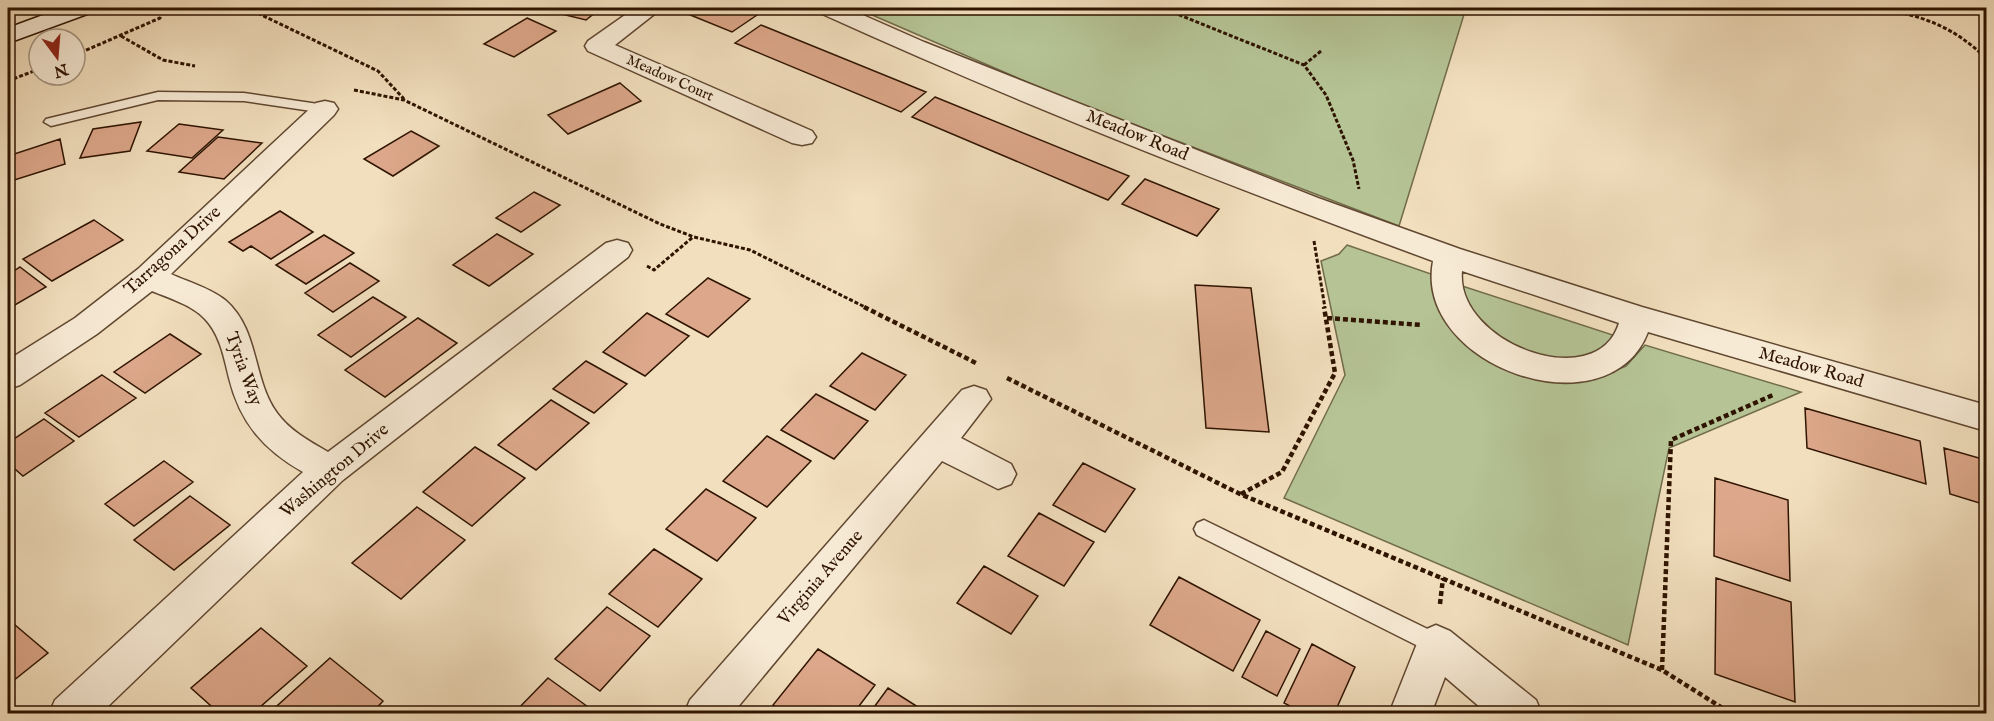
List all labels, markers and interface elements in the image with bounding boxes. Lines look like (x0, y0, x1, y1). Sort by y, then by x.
north arrow (27, 27, 87, 87)
street label: Meadow Court (623, 50, 717, 106)
text: N (51, 58, 71, 81)
street label: Meadow Road (1082, 105, 1192, 167)
street label: Tarragona Drive (120, 201, 226, 301)
street label: Tyria Way (219, 329, 267, 409)
street label: Meadow Road (1756, 342, 1867, 394)
street label: Washington Drive (276, 419, 394, 523)
street label: Virginia Avenue (773, 526, 869, 631)

